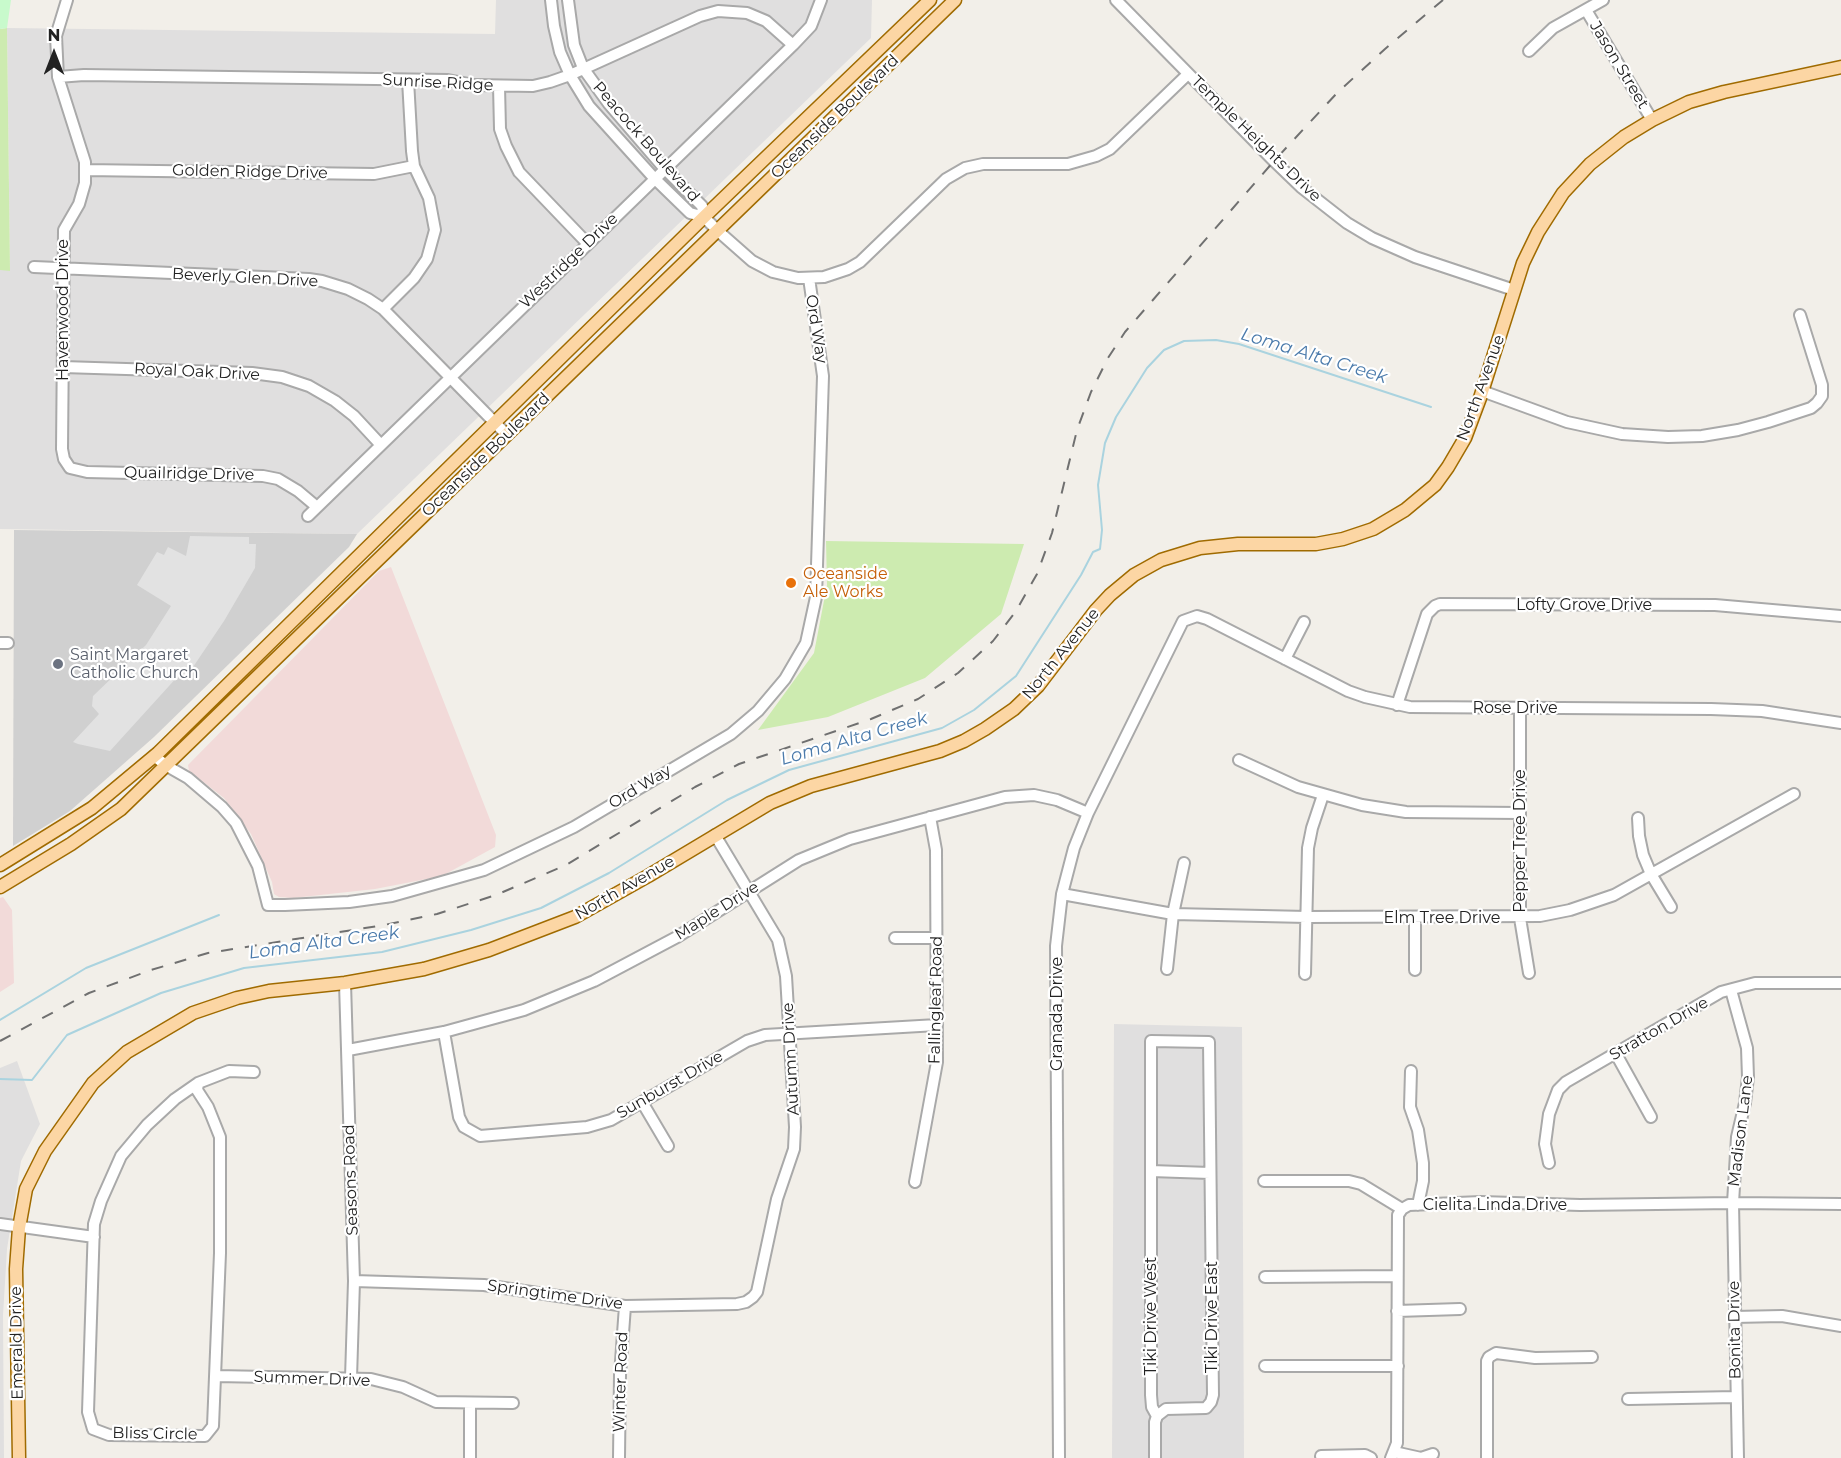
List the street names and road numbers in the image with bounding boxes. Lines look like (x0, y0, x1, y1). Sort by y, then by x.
street label: Jason Street (1585, 18, 1653, 112)
street label: Oceanside Boulevard (767, 51, 903, 183)
street label: Sunrise Ridge (382, 71, 494, 95)
street label: Temple Heights Drive (1187, 72, 1325, 206)
street label: Peacock Boulevard (588, 78, 704, 206)
street label: Golden Ridge Drive (172, 161, 328, 183)
street label: Westridge Drive (516, 209, 622, 313)
street label: Havenwood Drive (53, 239, 73, 381)
street label: Beverly Glen Drive (171, 265, 319, 291)
street label: Ord Way (801, 293, 831, 365)
street label: North Avenue (1453, 332, 1509, 444)
street label: Royal Oak Drive (133, 359, 261, 385)
street label: Oceanside Boulevard (418, 389, 554, 521)
street label: Quailridge Drive (124, 463, 254, 485)
street label: Lofty Grove Drive (1516, 595, 1652, 615)
street label: North Avenue (1018, 605, 1104, 703)
street label: Rose Drive (1472, 698, 1558, 718)
street label: Ord Way (605, 761, 675, 813)
street label: Pepper Tree Drive (1510, 769, 1530, 913)
street label: North Avenue (572, 852, 678, 924)
street label: Maple Drive (671, 878, 763, 944)
street label: Elm Tree Drive (1384, 908, 1500, 928)
street label: Fallingleaf Road (925, 936, 947, 1064)
street label: Granada Drive (1047, 957, 1067, 1071)
street label: Stratton Drive (1606, 993, 1712, 1065)
street label: Autumn Drive (778, 1002, 804, 1116)
street label: Sunburst Drive (613, 1047, 727, 1123)
street label: Madison Lane (1725, 1074, 1757, 1188)
street label: Seasons Road (339, 1124, 363, 1236)
street label: Cielita Linda Drive (1423, 1195, 1567, 1215)
street label: Tiki Drive West (1141, 1257, 1161, 1375)
street label: Tiki Drive East (1202, 1261, 1222, 1373)
street label: Springtime Drive (486, 1276, 624, 1314)
street label: Bonita Drive (1725, 1280, 1745, 1380)
street label: Emerald Drive (6, 1286, 28, 1400)
street label: Winter Road (610, 1331, 632, 1433)
street label: Summer Drive (253, 1367, 371, 1391)
street label: Bliss Circle (112, 1424, 198, 1444)

